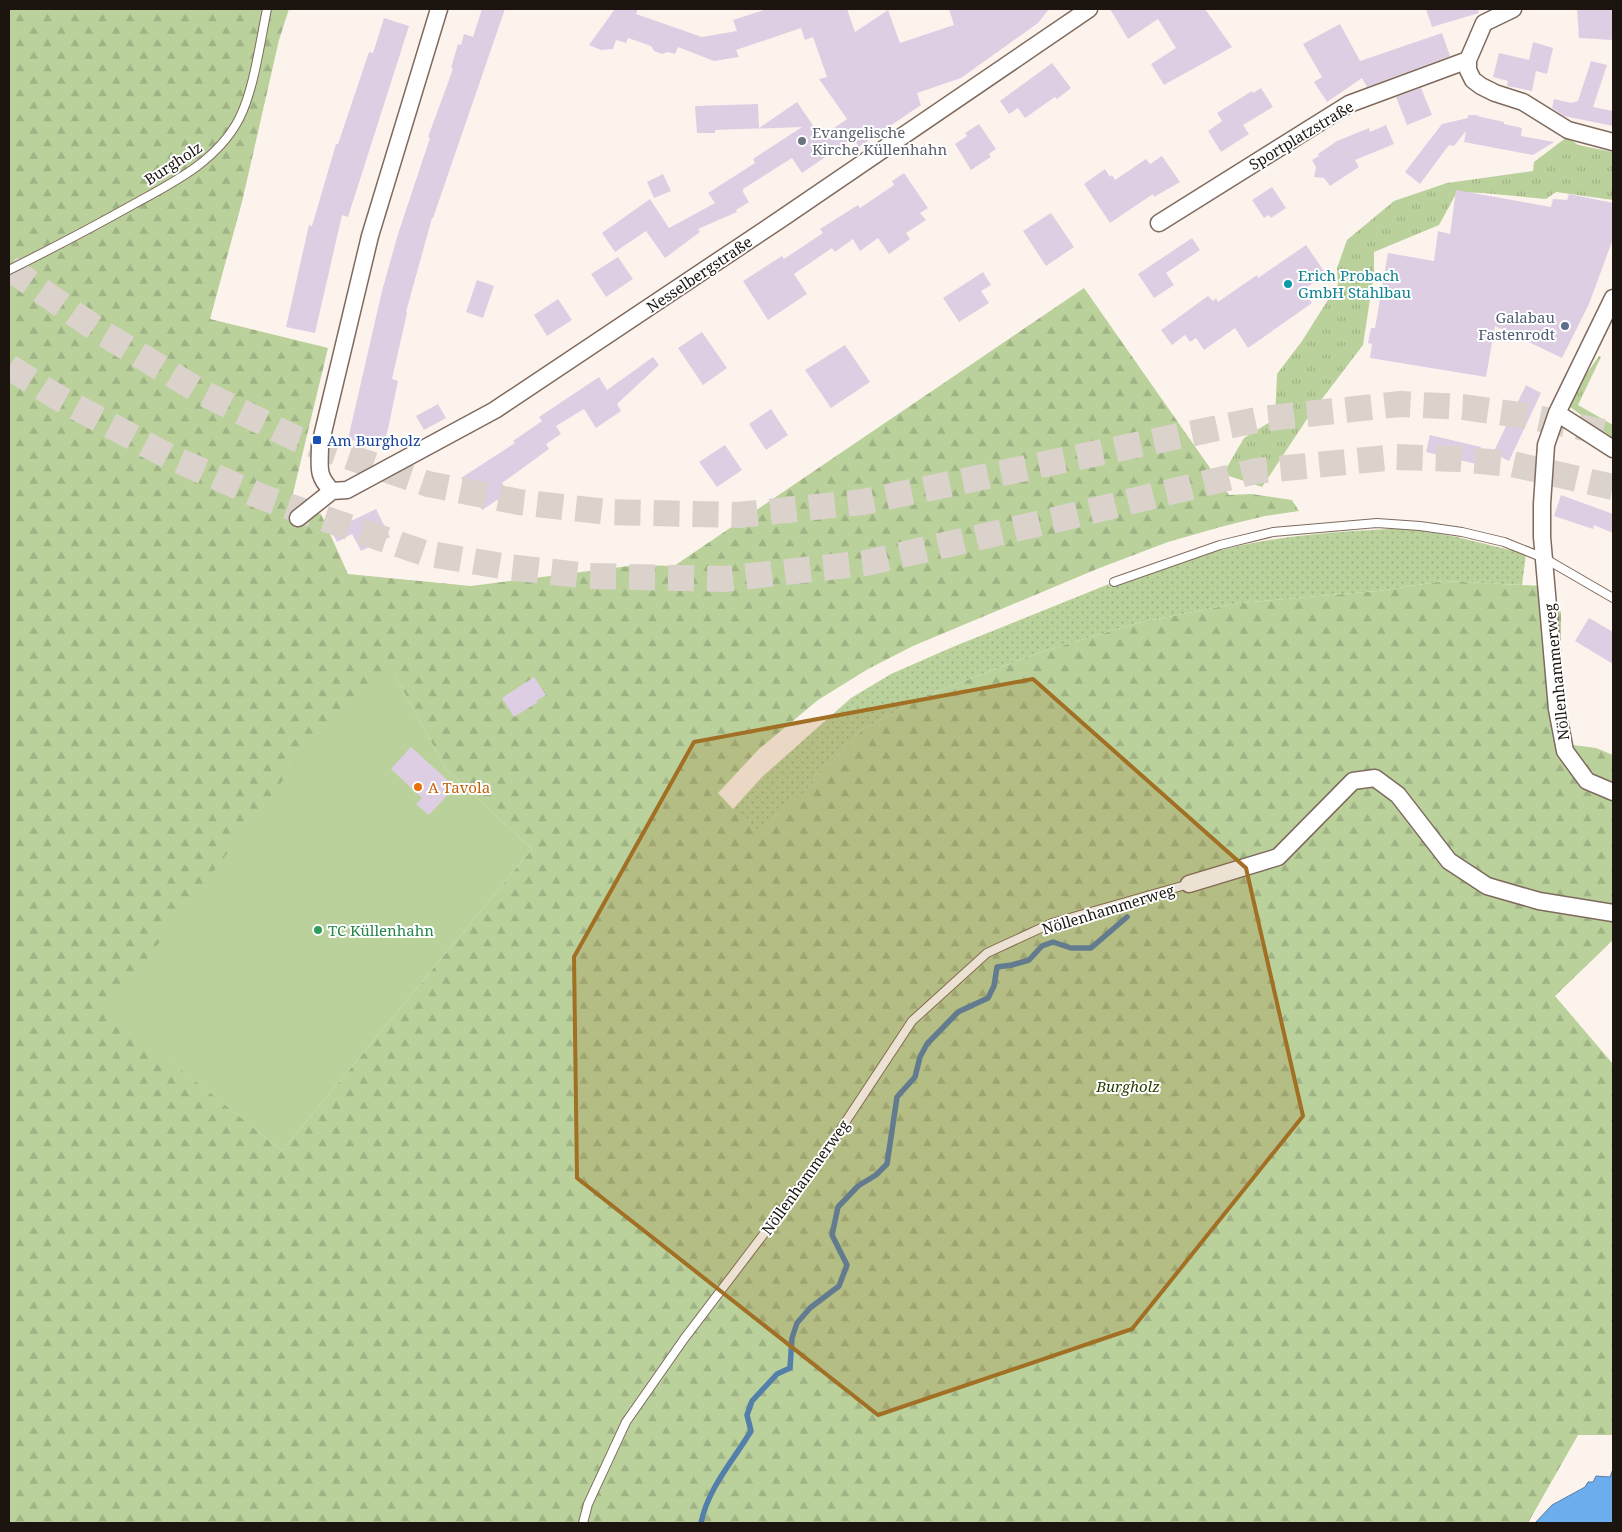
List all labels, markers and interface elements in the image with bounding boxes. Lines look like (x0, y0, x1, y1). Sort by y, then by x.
street label: Sportplatzstraße (1245, 96, 1357, 174)
place label: Evangelische Kirche Küllenhahn (812, 122, 947, 159)
marker: Evangelische Kirche Küllenhahn (796, 135, 808, 147)
street label: Burgholz (140, 137, 206, 189)
street label: Nesselbergstraße (642, 231, 756, 317)
place label: Erich Probach GmbH Stahlbau (1298, 265, 1412, 302)
marker: Erich Probach GmbH Stahlbau (1282, 278, 1294, 290)
place label: Galabau Fastenrodt (1478, 307, 1555, 344)
marker: Galabau Fastenrodt (1559, 320, 1571, 332)
place label: Am Burgholz (327, 430, 421, 450)
marker: Am Burgholz (311, 434, 323, 446)
street label: Nöllenhammerweg (1539, 603, 1573, 741)
place label: A Tavola (428, 777, 490, 797)
marker: A Tavola (412, 781, 424, 793)
street label: Nöllenhammerweg (1039, 879, 1177, 939)
place label: TC Küllenhahn (328, 920, 434, 940)
marker: TC Küllenhahn (312, 924, 324, 936)
park label: Burgholz (1095, 1076, 1160, 1096)
street label: Nöllenhammerweg (756, 1115, 854, 1239)

